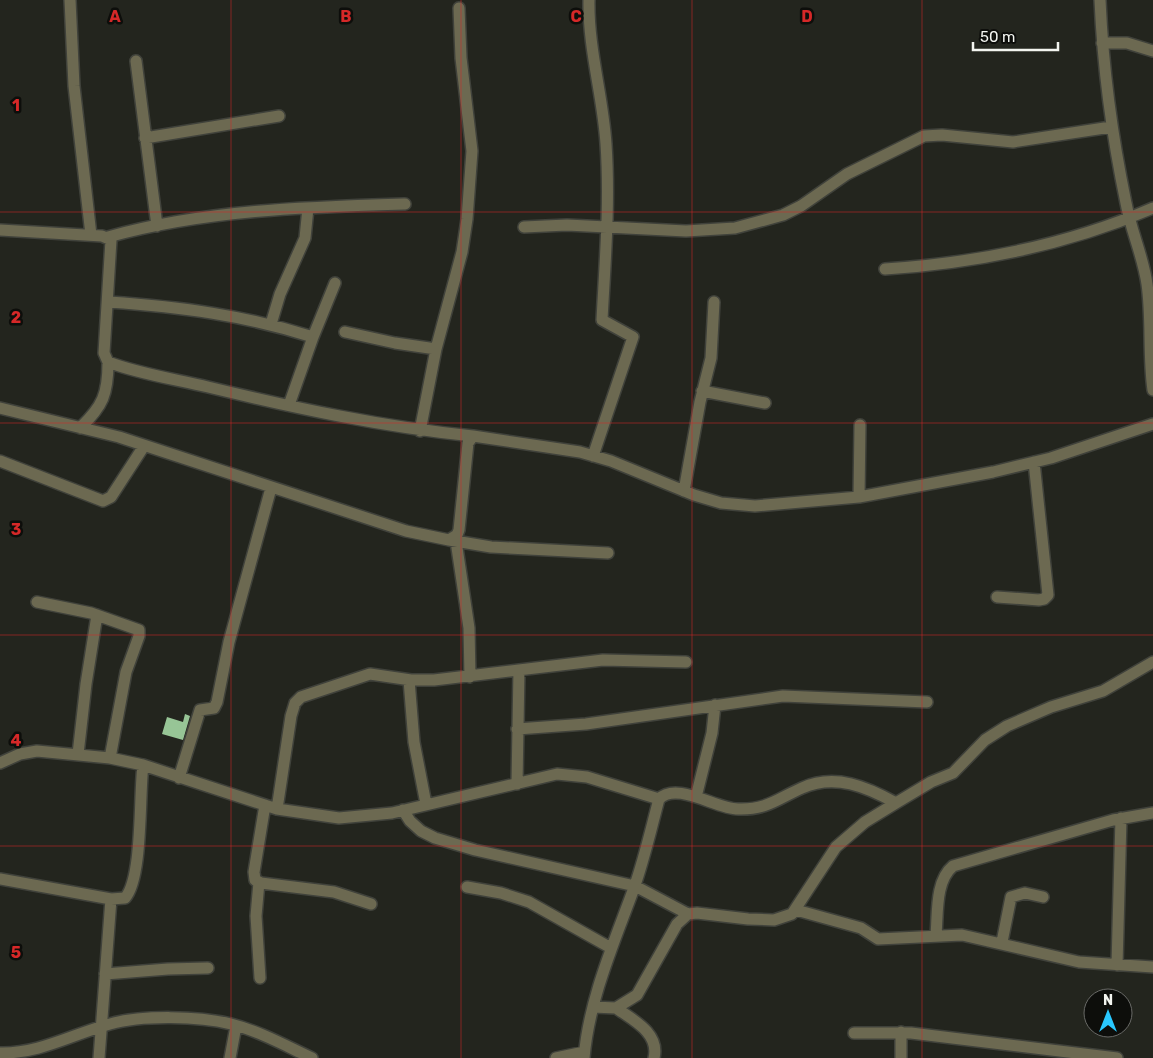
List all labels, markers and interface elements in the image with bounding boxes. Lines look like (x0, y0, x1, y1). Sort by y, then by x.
text: A (109, 7, 121, 26)
text: B (340, 7, 352, 26)
text: C (570, 7, 582, 26)
text: D (801, 7, 813, 26)
scale bar (973, 20, 1058, 52)
text: 50 m (980, 28, 1015, 46)
text: 1 (12, 96, 20, 115)
text: 2 (11, 308, 21, 327)
text: 3 (11, 520, 21, 539)
text: 4 (11, 731, 22, 750)
text: 5 (11, 943, 21, 962)
north arrow (1083, 988, 1133, 1038)
text: N (1103, 992, 1113, 1009)

